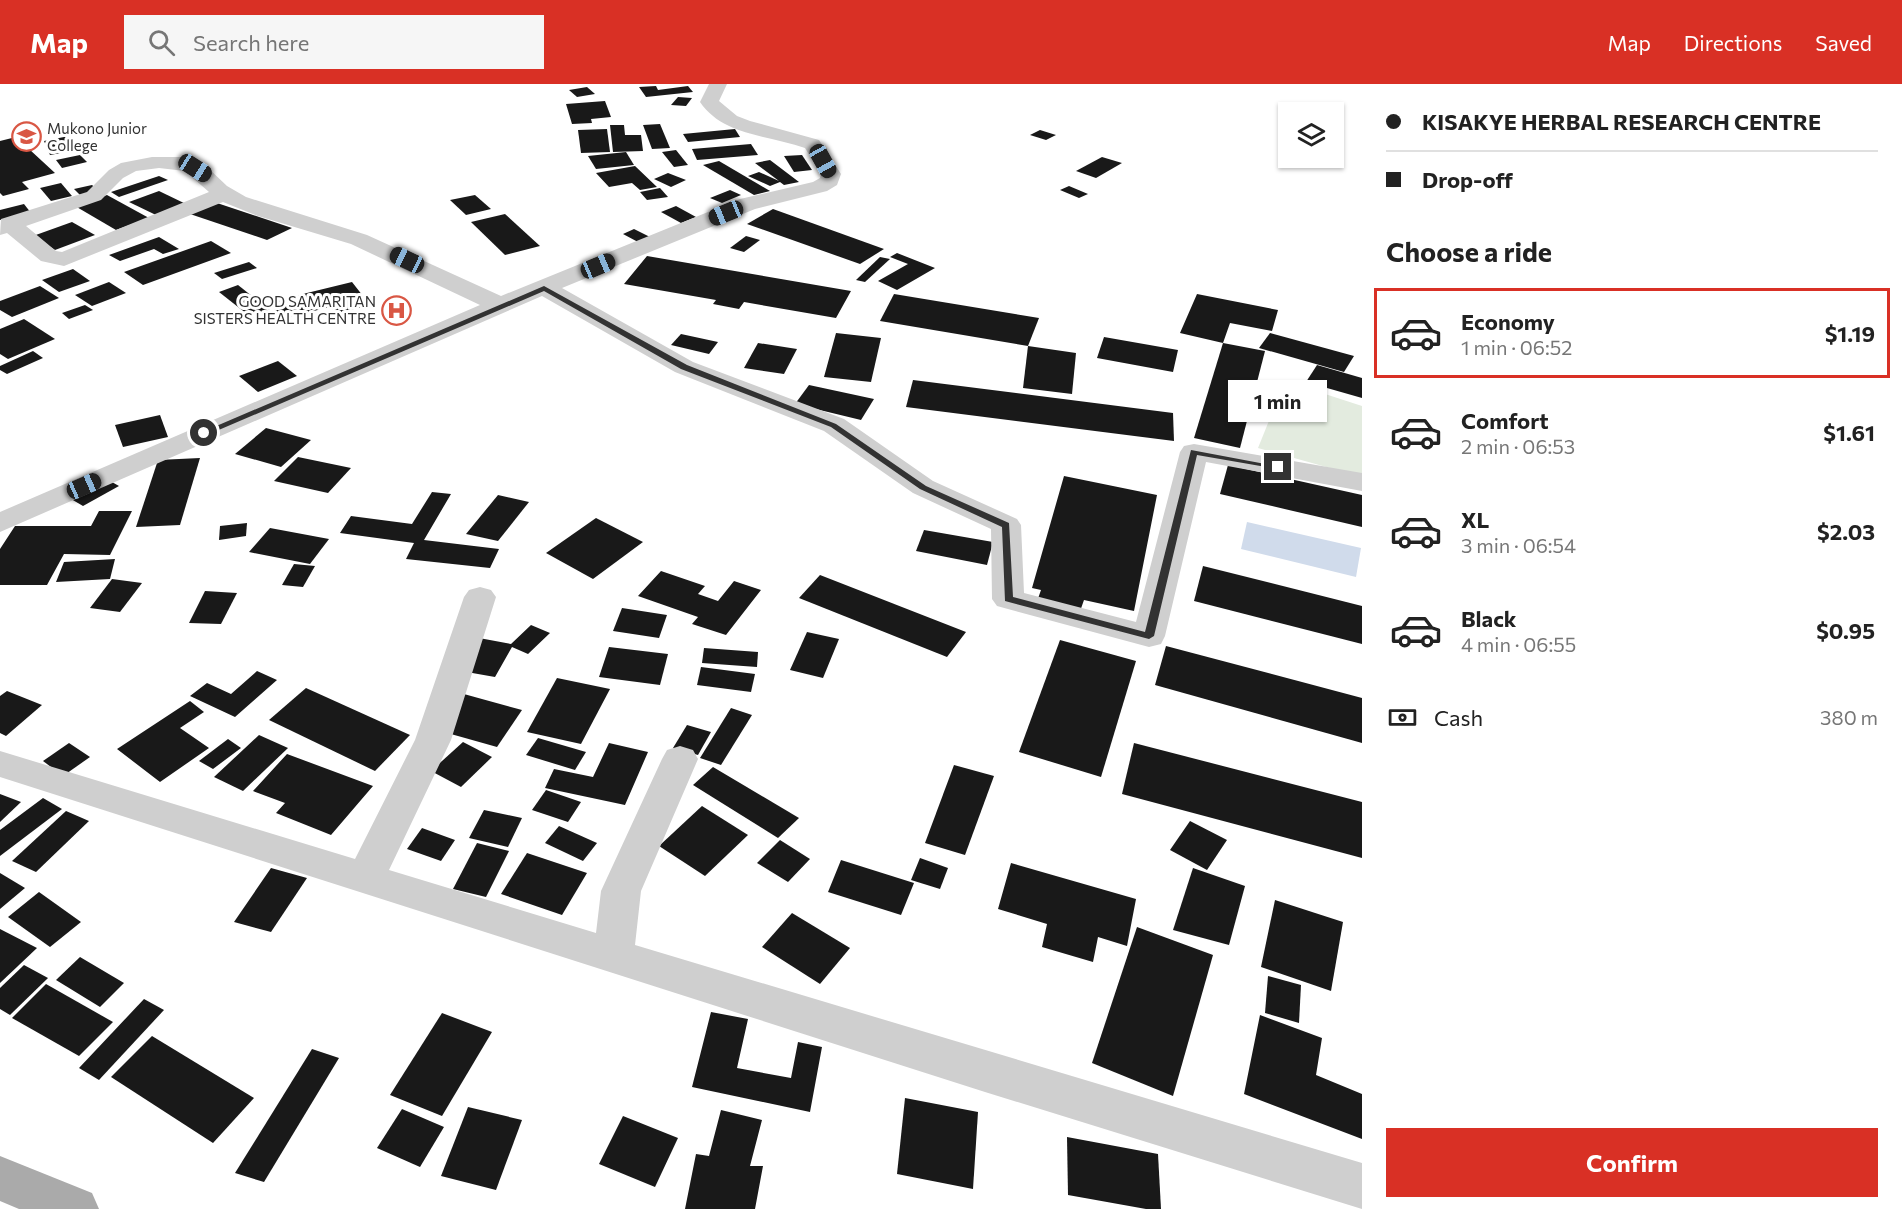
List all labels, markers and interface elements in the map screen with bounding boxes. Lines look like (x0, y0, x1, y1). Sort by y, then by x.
search box (124, 15, 544, 69)
text: Map (30, 25, 88, 59)
icon: search (145, 26, 178, 59)
text: Search here (193, 29, 309, 56)
text: Map (1608, 30, 1651, 55)
text: Directions (1684, 30, 1782, 55)
text: Saved (1815, 30, 1872, 55)
map controls (1278, 102, 1344, 168)
button: layers (1278, 102, 1344, 168)
text: KISAKYE HERBAL RESEARCH CENTRE (1422, 108, 1821, 135)
place label: Mukono Junior College (47, 119, 147, 154)
school or university icon: Mukono Junior College (10, 121, 42, 153)
car (806, 141, 840, 181)
car (175, 151, 215, 185)
text: Drop-off (1422, 166, 1513, 193)
car (706, 198, 746, 228)
text: Choose a ride (1386, 235, 1552, 268)
car (387, 244, 427, 276)
car (578, 251, 618, 281)
place label: GOOD SAMARITAN SISTERS HEALTH CENTRE (194, 292, 376, 327)
hospital icon: GOOD SAMARITAN SISTERS HEALTH CENTRE (381, 294, 413, 326)
icon: car (1389, 306, 1443, 360)
text: Economy (1461, 308, 1555, 335)
text: $1.19 (1825, 320, 1875, 347)
text: 1 min · 06:52 (1461, 335, 1572, 359)
callout: 1 min (1228, 380, 1328, 422)
text: 1 min (1254, 389, 1301, 413)
icon: car (1389, 405, 1443, 459)
text: Comfort (1461, 407, 1549, 434)
route start (190, 419, 217, 446)
text: $1.61 (1823, 419, 1875, 446)
text: 2 min · 06:53 (1461, 434, 1575, 458)
route end (1264, 453, 1291, 480)
car (64, 470, 104, 502)
icon: car (1389, 504, 1443, 558)
text: XL (1461, 506, 1489, 533)
text: $2.03 (1817, 518, 1875, 545)
text: 3 min · 06:54 (1461, 533, 1576, 557)
icon: car (1389, 603, 1443, 657)
text: Black (1461, 605, 1516, 632)
text: $0.95 (1816, 617, 1875, 644)
text: 4 min · 06:55 (1461, 632, 1576, 656)
icon: cash (1386, 701, 1419, 734)
text: Cash (1434, 704, 1483, 731)
text: 380 m (1820, 705, 1878, 729)
button: Confirm (1386, 1128, 1878, 1197)

